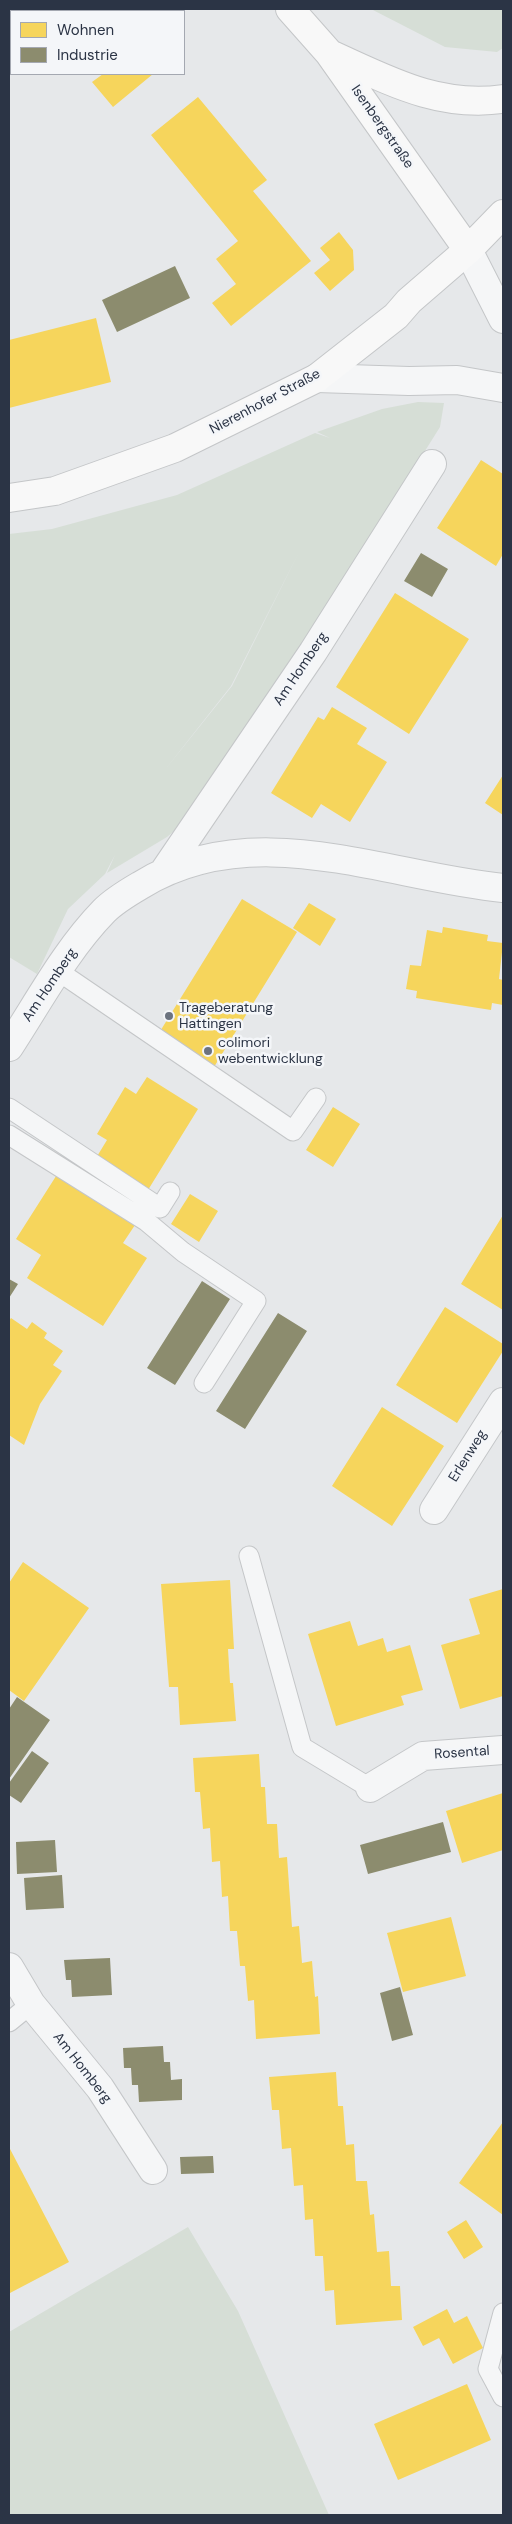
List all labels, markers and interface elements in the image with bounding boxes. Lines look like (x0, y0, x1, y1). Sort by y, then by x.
legend (10, 10, 185, 75)
text: Wohnen (57, 20, 114, 40)
text: Industrie (57, 45, 118, 65)
street label: Isenbergstraße (347, 82, 417, 172)
street label: Nierenhofer Straße (207, 366, 323, 438)
street label: Am Homberg (270, 629, 332, 709)
street label: Am Homberg (19, 945, 81, 1025)
place label: Trageberatung Hattingen (179, 1000, 273, 1032)
marker: Trageberatung Hattingen (163, 1010, 175, 1022)
place label: colimori webentwicklung (218, 1035, 323, 1068)
marker: colimori webentwicklung (202, 1045, 214, 1057)
street label: Erlenweg (445, 1427, 491, 1485)
street label: Rosental (434, 1743, 490, 1763)
street label: Am Homberg (49, 2029, 115, 2107)

